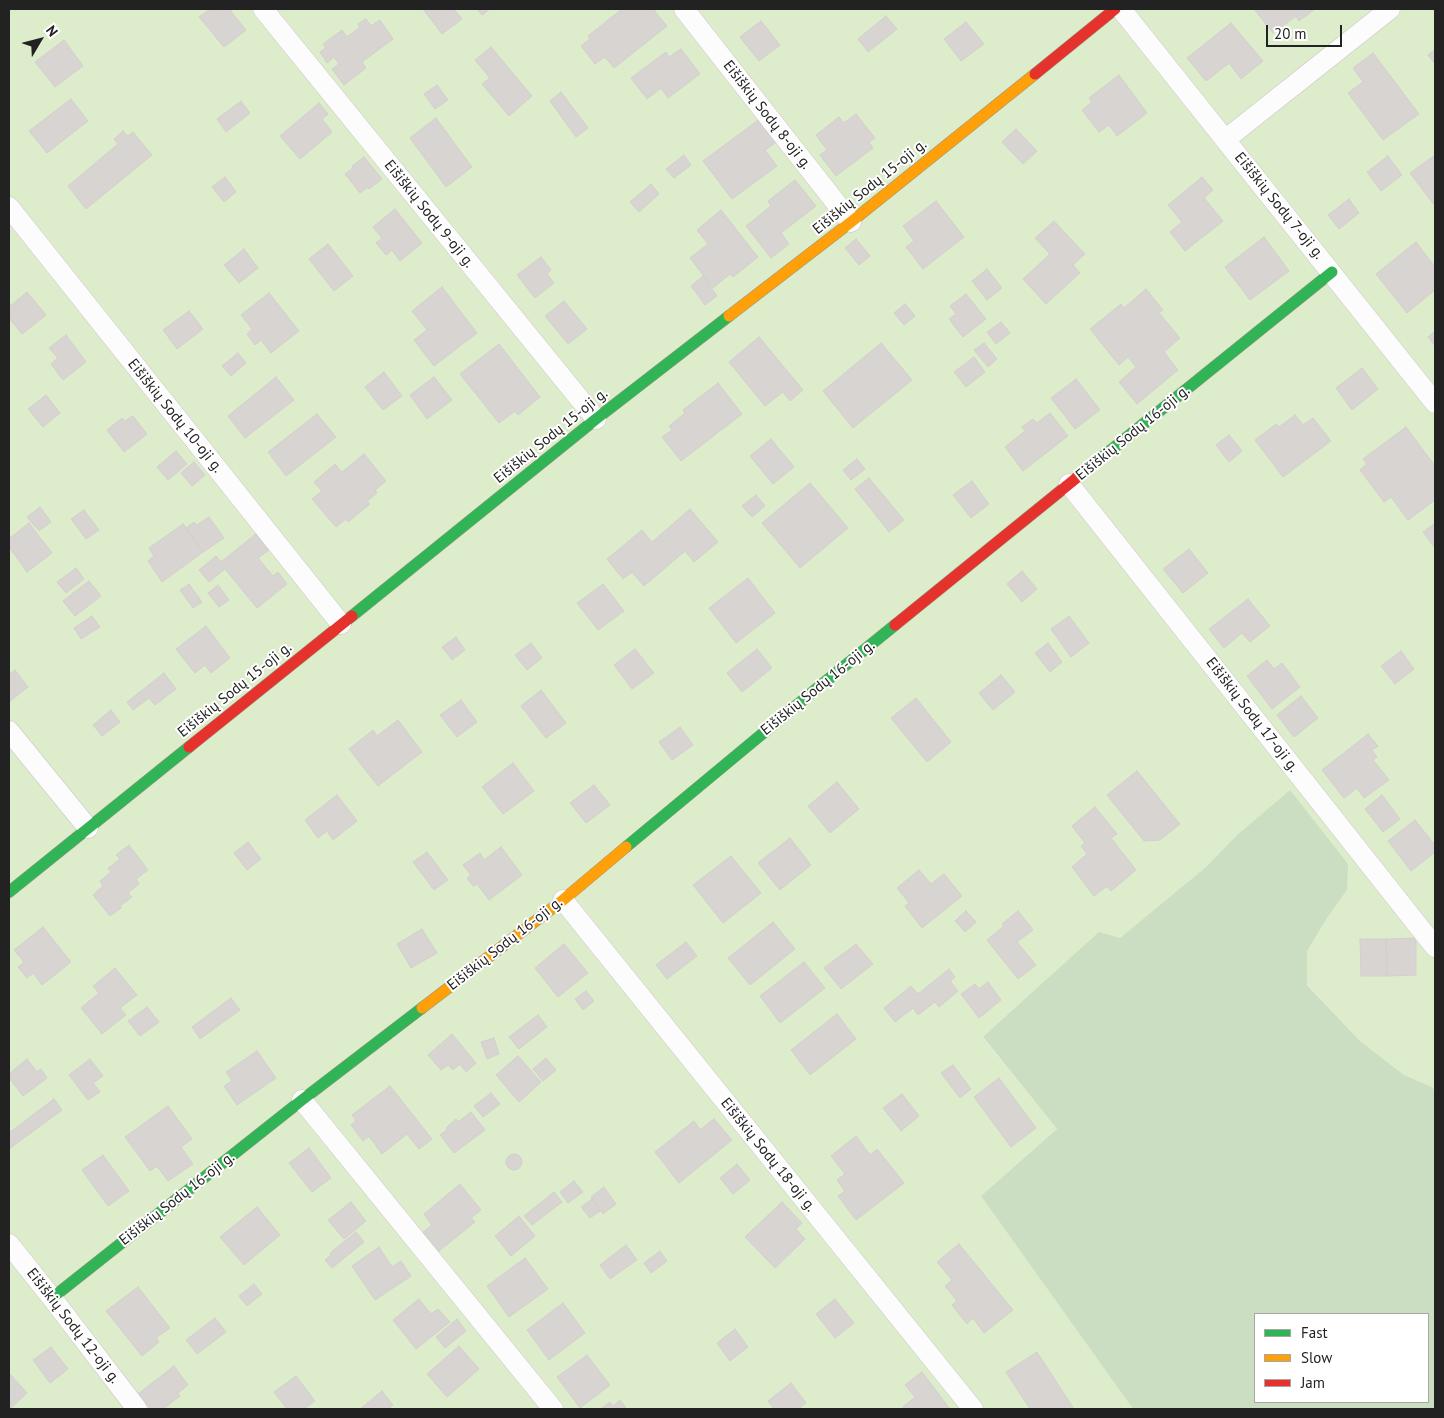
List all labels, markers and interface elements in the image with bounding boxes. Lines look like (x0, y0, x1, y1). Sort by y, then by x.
north arrow (15, 15, 65, 65)
scale bar (1269, 15, 1345, 47)
text: N (42, 22, 62, 40)
text: 20 m (1274, 24, 1307, 43)
street label: Eišiškių Sodų 8-oji g. (719, 57, 815, 173)
street label: Eišiškių Sodų 15-oji g. (809, 136, 931, 238)
street label: Eišiškių Sodų 7-oji g. (1230, 149, 1328, 263)
street label: Eišiškių Sodų 9-oji g. (380, 157, 478, 271)
street label: Eišiškių Sodų 10-oji g. (124, 355, 226, 477)
street label: Eišiškių Sodų 16-oji g. (1072, 382, 1194, 484)
street label: Eišiškių Sodų 15-oji g. (490, 385, 612, 487)
street label: Eišiškių Sodų 16-oji g. (757, 637, 879, 739)
street label: Eišiškių Sodų 15-oji g. (174, 639, 296, 741)
street label: Eišiškių Sodų 17-oji g. (1202, 654, 1302, 776)
street label: Eišiškių Sodų 16-oji g. (444, 893, 566, 995)
street label: Eišiškių Sodų 18-oji g. (717, 1094, 819, 1216)
street label: Eišiškių Sodų 16-oji g. (116, 1148, 238, 1250)
street label: Eišiškių Sodų 12-oji g. (22, 1265, 124, 1387)
legend (1254, 1313, 1429, 1403)
text: Fast (1301, 1323, 1328, 1342)
text: Slow (1301, 1348, 1332, 1367)
text: Jam (1301, 1373, 1325, 1392)

